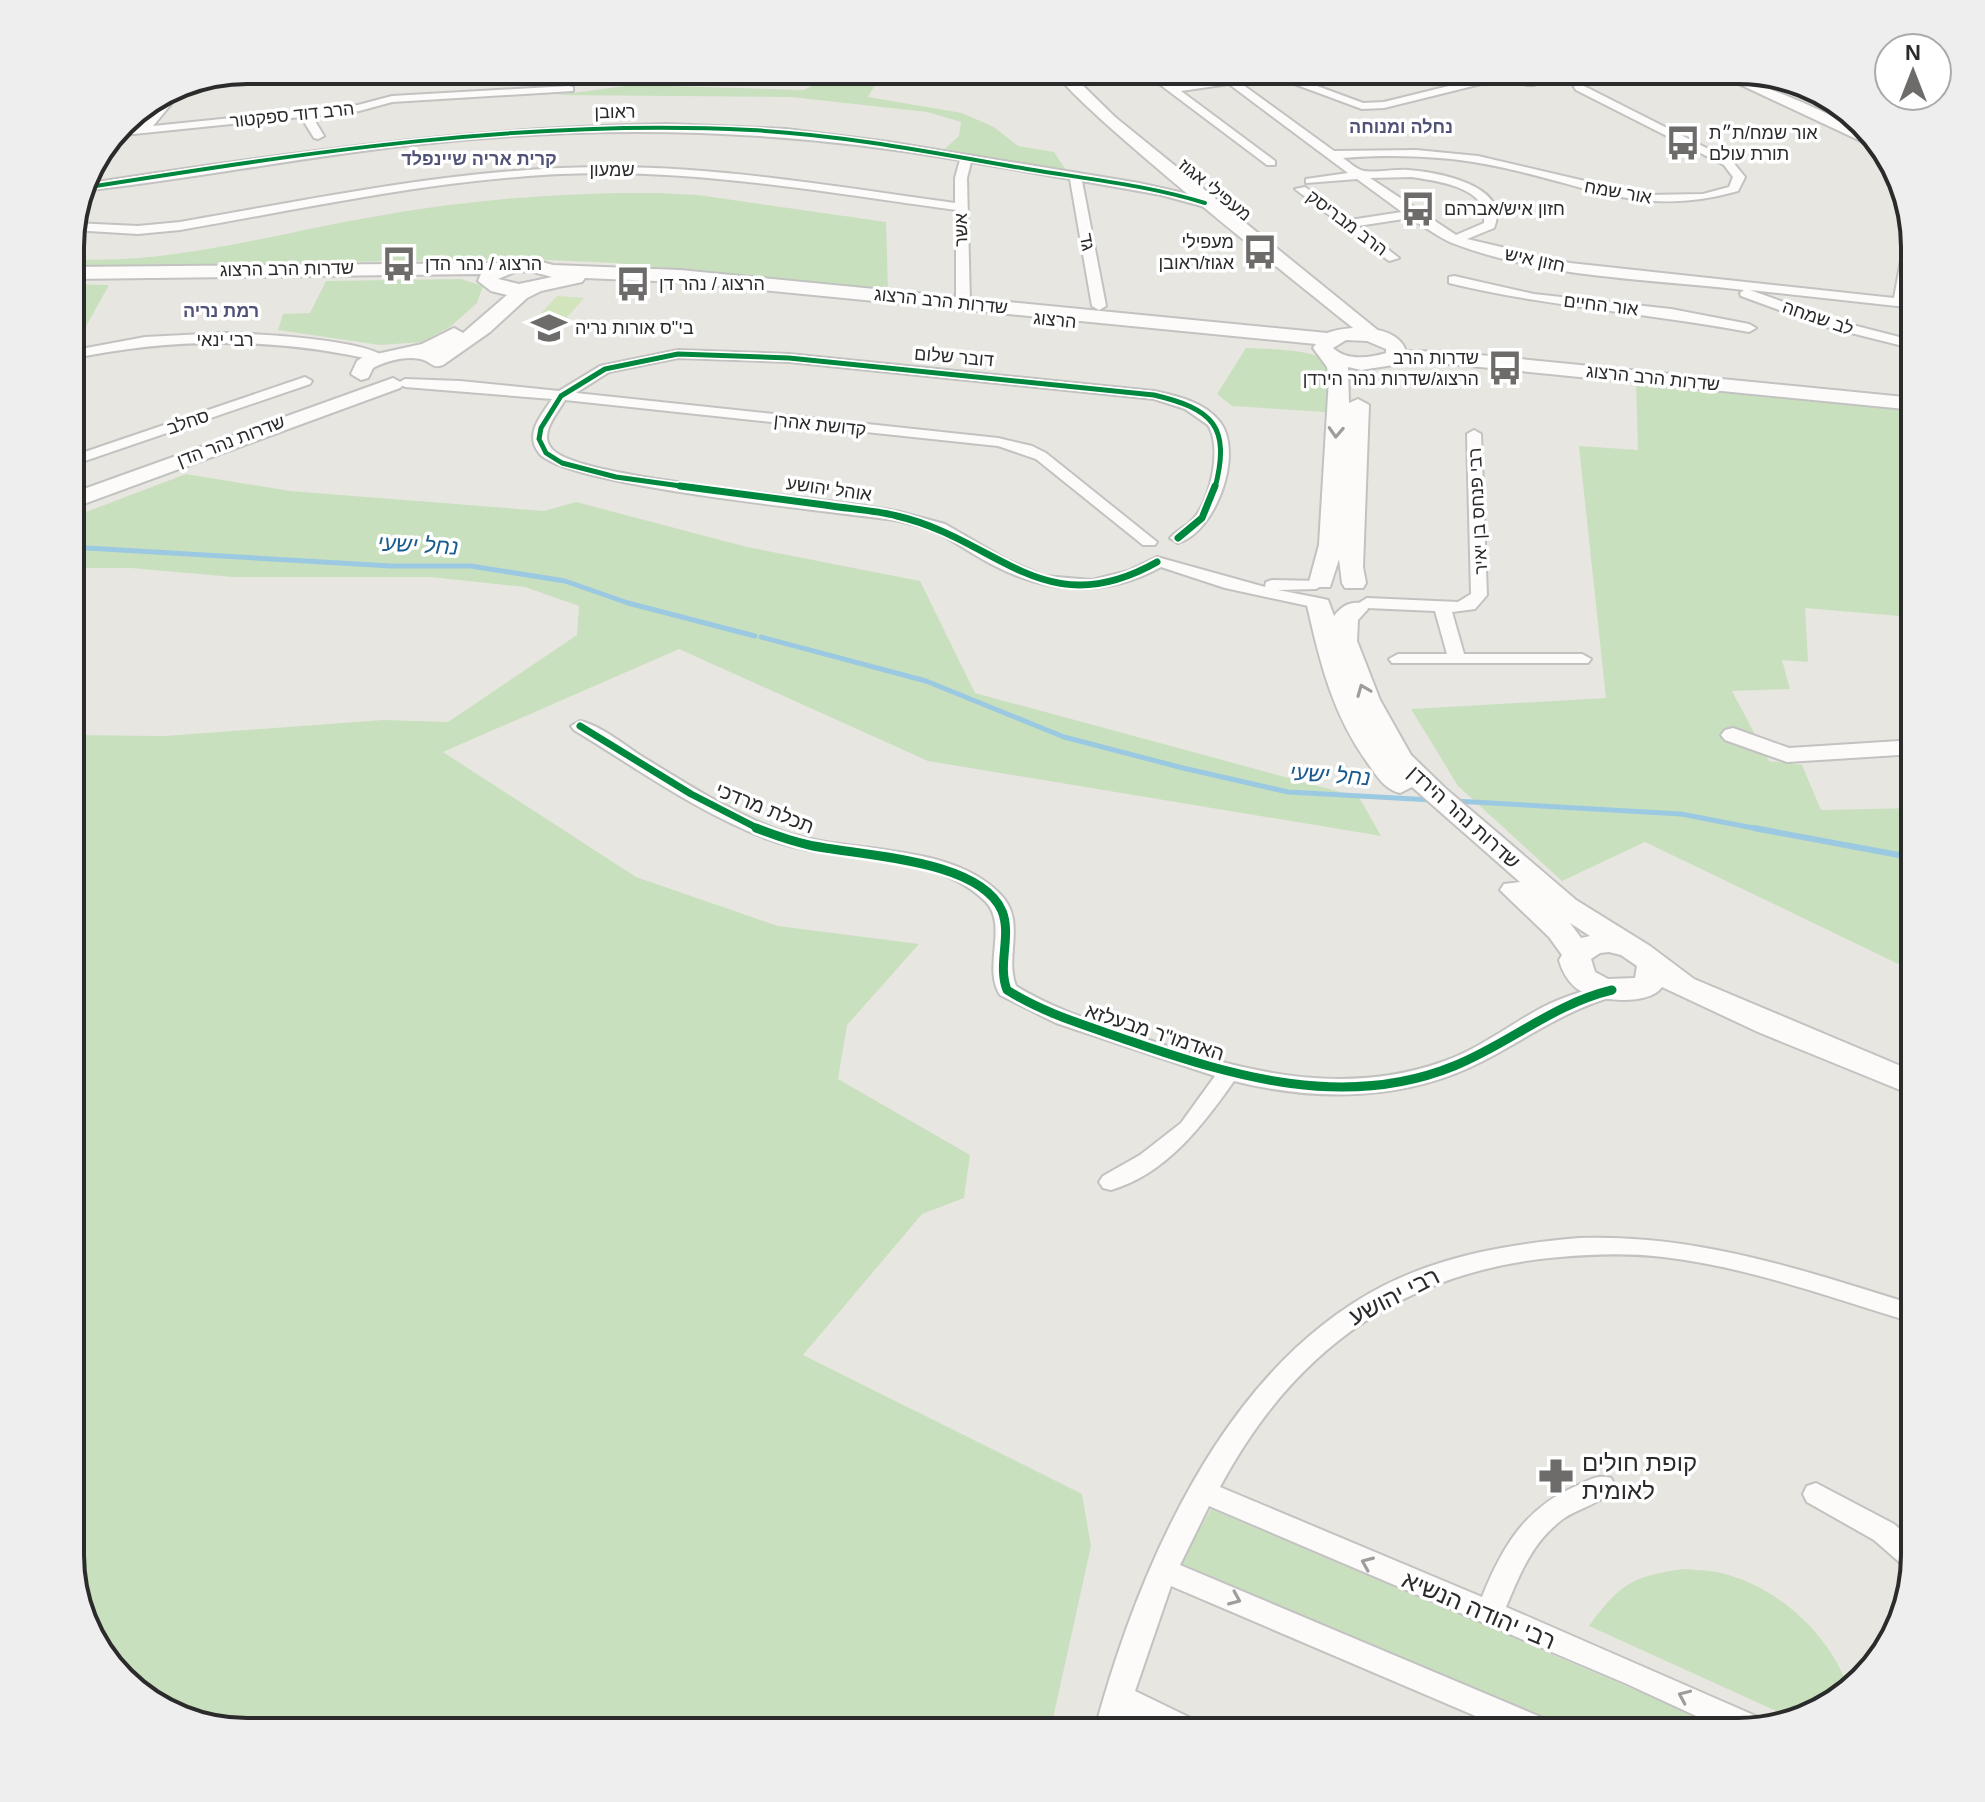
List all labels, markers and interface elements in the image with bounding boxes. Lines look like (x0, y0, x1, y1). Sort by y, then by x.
north arrow (1873, 32, 1953, 112)
text: N (1905, 40, 1921, 65)
street label: הרב דוד ספקטור (229, 99, 355, 131)
street label: ראובן (594, 102, 636, 122)
district label: נחלה ומנוחה (1349, 117, 1453, 137)
place label: אור שמח/ת״ת תורת עולם (1709, 123, 1818, 164)
bus stop icon: אור שמח/ת״ת תורת עולם (1664, 124, 1702, 162)
district label: קרית אריה שיינפלד (401, 149, 557, 169)
street label: מעפילי אגוז (1175, 155, 1255, 225)
street label: שמעון (589, 160, 635, 180)
street label: אור שמח (1583, 176, 1654, 208)
street label: הרב מבריסק (1303, 186, 1391, 260)
bus stop icon: חזון איש/אברהם (1399, 190, 1437, 228)
place label: חזון איש/אברהם (1444, 199, 1565, 219)
street label: אשר (951, 212, 971, 247)
street label: גד (1076, 231, 1099, 253)
place label: מעפילי אגוז/ראובן (1159, 232, 1235, 273)
bus stop icon: מעפילי אגוז/ראובן (1241, 233, 1279, 271)
street label: חזון איש (1503, 244, 1567, 276)
bus stop icon: הרצוג / נהר הדן (380, 245, 418, 283)
place label: הרצוג / נהר הדן (425, 254, 542, 274)
street label: שדרות הרב הרצוג (220, 258, 354, 280)
bus stop icon: הרצוג / נהר דן (614, 265, 652, 303)
place label: הרצוג / נהר דן (659, 274, 765, 294)
street label: שדרות הרב הרצוג (873, 284, 1009, 318)
street label: אור החיים (1563, 291, 1640, 320)
street label: לב שמחה (1780, 297, 1856, 339)
district label: רמת נריה (183, 301, 259, 321)
street label: הרצוג (1033, 308, 1077, 332)
school or university icon: בי"ס אורות נריה (530, 309, 568, 347)
place label: בי"ס אורות נריה (575, 318, 694, 338)
street label: רבי ינאי (196, 330, 254, 350)
street label: דובר שלום (913, 344, 995, 370)
place label: שדרות הרב הרצוג/שדרות נהר הירדן (1303, 348, 1479, 389)
bus stop icon: שדרות הרב הרצוג/שדרות נהר הירדן (1486, 349, 1524, 387)
street label: שדרות הרב הרצוג (1585, 361, 1721, 395)
street label: סחלב (164, 405, 212, 439)
street label: קדושת אהרן (773, 410, 867, 440)
street label: שדרות נהר הדן (174, 411, 288, 471)
one-way arrow (1328, 426, 1345, 439)
street label: רבי פנחס בן יאיר (1465, 447, 1491, 575)
street label: אוהל יהושע (785, 473, 874, 505)
water label: נחל ישעי (377, 530, 459, 560)
one-way arrow (1357, 684, 1373, 698)
water label: נחל ישעי (1289, 760, 1371, 790)
street label: שדרות נהר הירדן (1404, 761, 1524, 873)
street label: תכלת מרדכי (713, 778, 817, 838)
street label: האדמו"ר מבעלזא (1083, 999, 1227, 1065)
street label: רבי יהושע (1344, 1262, 1444, 1330)
place label: קופת חולים לאומית (1582, 1449, 1697, 1504)
pharmacy icon: קופת חולים לאומית (1537, 1457, 1575, 1495)
one-way arrow (1360, 1556, 1375, 1572)
street label: רבי יהודה הנשיא (1398, 1566, 1560, 1654)
one-way arrow (1227, 1589, 1242, 1605)
one-way arrow (1677, 1690, 1692, 1706)

